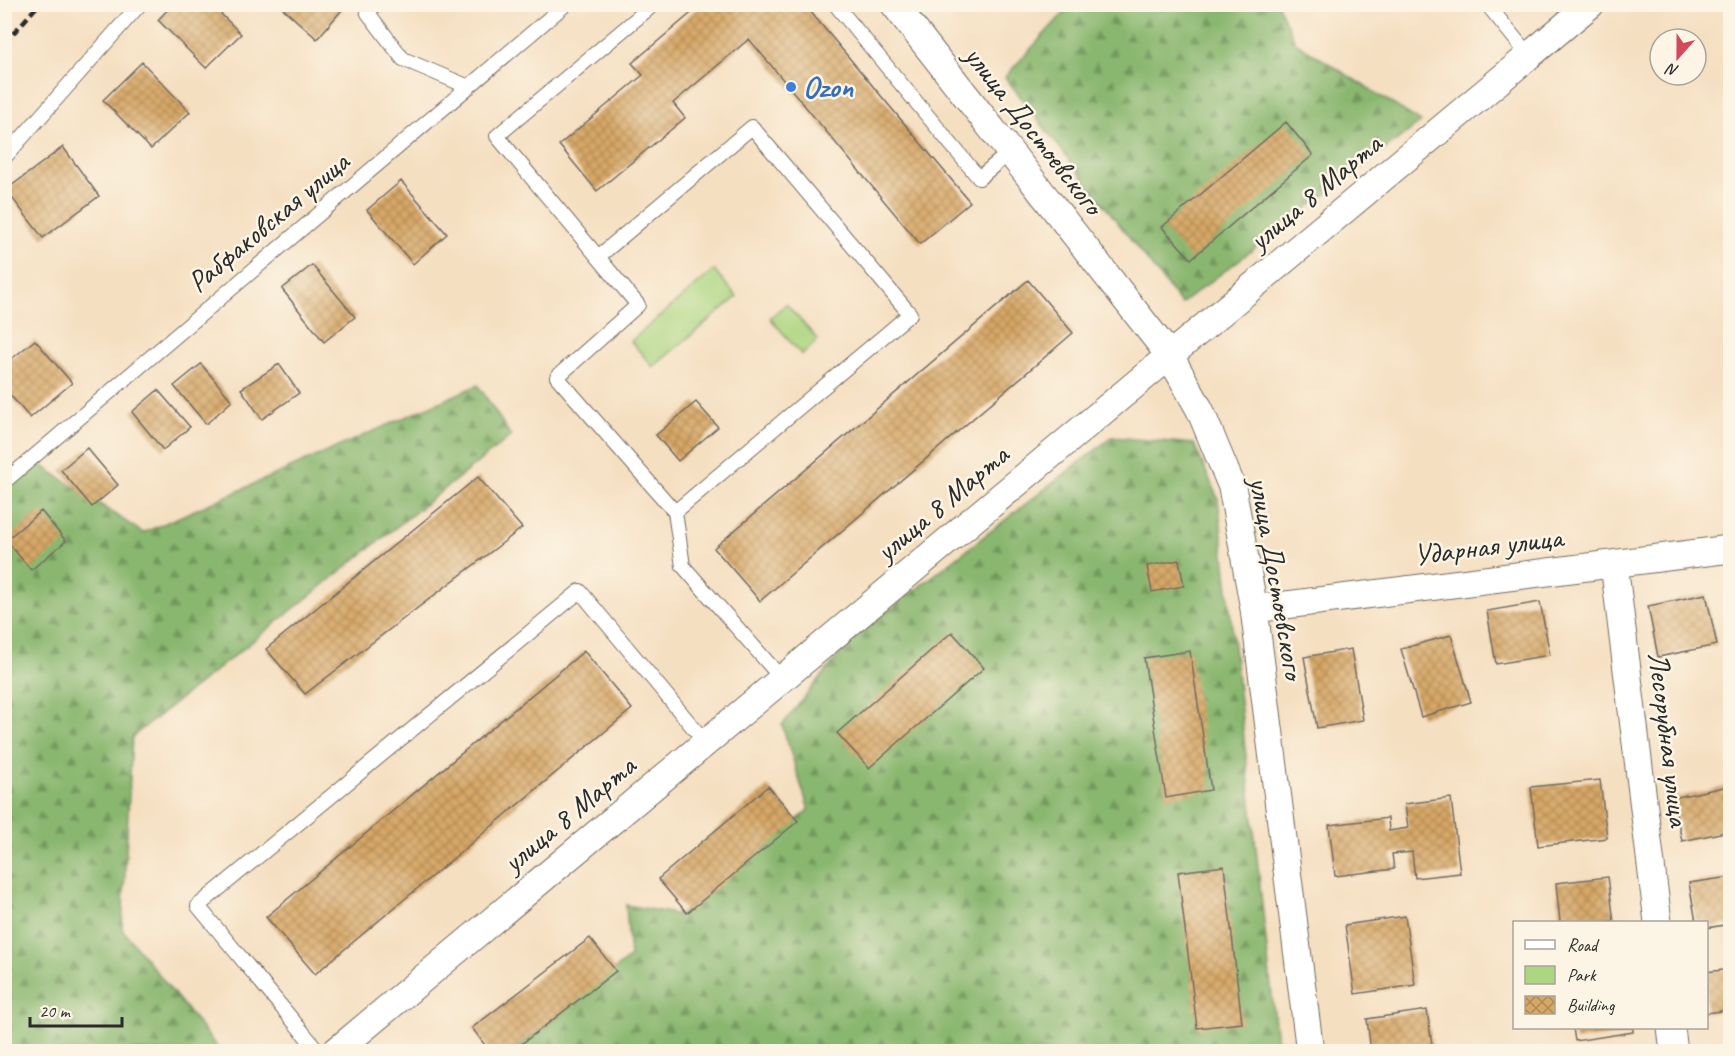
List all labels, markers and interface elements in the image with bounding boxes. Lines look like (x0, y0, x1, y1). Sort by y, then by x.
north arrow (1648, 27, 1708, 87)
street label: улица Достоевского (955, 36, 1114, 225)
text: N (1662, 58, 1681, 81)
place label: Ozon (803, 68, 854, 106)
marker: Ozon (784, 80, 798, 94)
street label: улица 8 Марта (1239, 124, 1391, 260)
street label: Рабфаковская улица (179, 142, 358, 301)
street label: улица 8 Марта (866, 435, 1018, 571)
street label: улица Достоевского (1240, 472, 1314, 685)
street label: Ударная улица (1412, 518, 1567, 574)
street label: Лесорубная улица (1639, 650, 1699, 830)
street label: улица 8 Марта (493, 746, 645, 882)
legend (1513, 921, 1708, 1029)
text: Road (1567, 934, 1600, 956)
text: Park (1567, 964, 1597, 986)
scale bar (30, 990, 122, 1028)
text: Building (1567, 994, 1616, 1016)
text: 20 m (39, 1000, 72, 1022)

